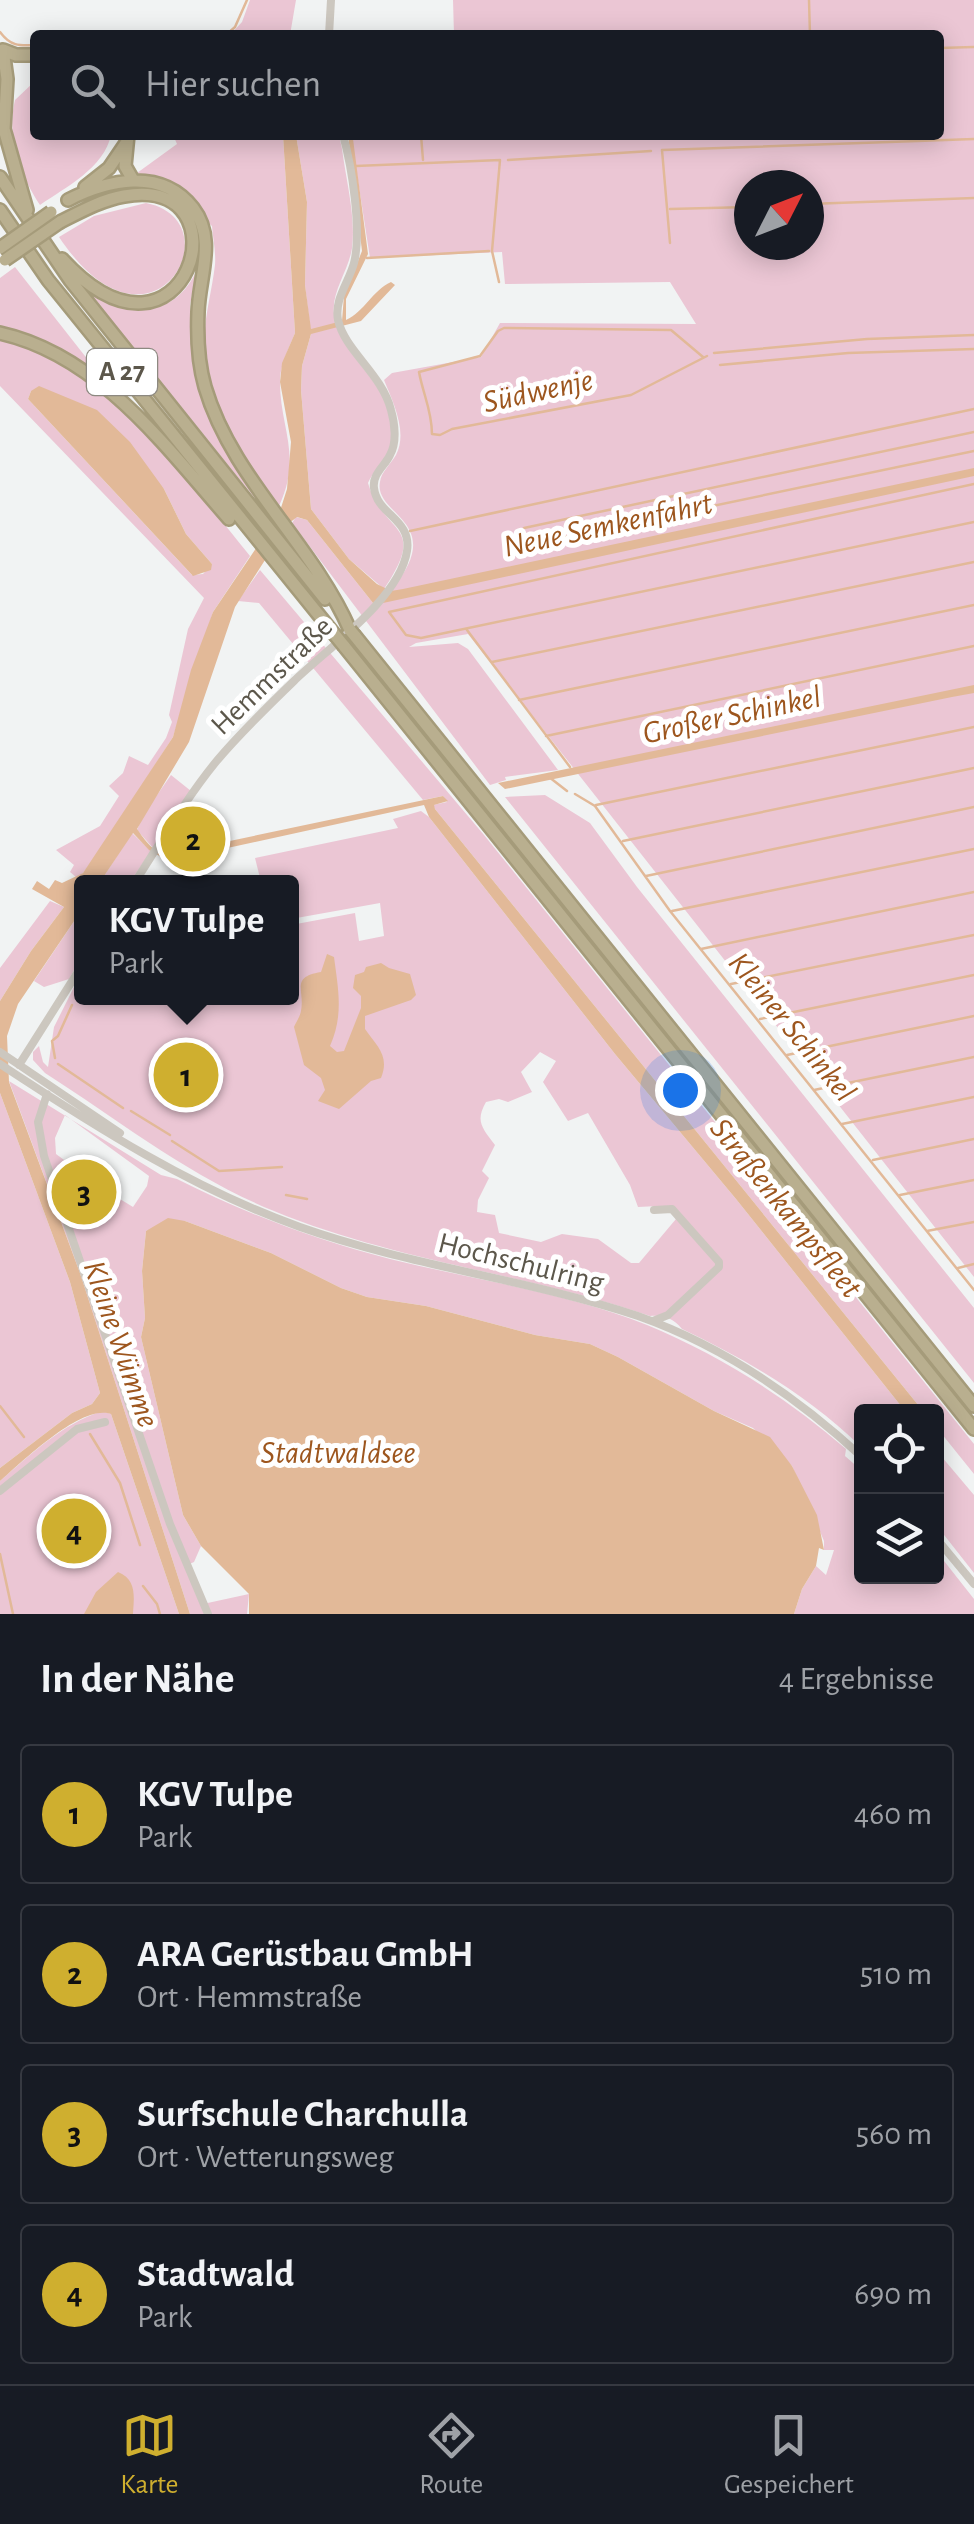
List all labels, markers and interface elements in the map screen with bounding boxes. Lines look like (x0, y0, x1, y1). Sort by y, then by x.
search box (30, 30, 944, 140)
icon: search (65, 58, 120, 113)
text: Hier suchen (145, 66, 321, 104)
north arrow (734, 170, 824, 260)
road number: A 27 (87, 349, 157, 395)
water label: Südwenje (480, 364, 596, 418)
water label: Neue Semkenfahrt (501, 487, 716, 563)
street label: Hemmstraße (206, 611, 338, 741)
water label: Großer Schinkel (640, 680, 824, 750)
pin: 2 (160, 802, 226, 876)
popup (74, 875, 299, 1005)
text: KGV Tulpe (108, 902, 265, 940)
water label: Kleiner Schinkel (722, 946, 862, 1108)
text: Park (108, 947, 164, 979)
pin: 1 (154, 1038, 218, 1112)
your location (655, 1065, 706, 1116)
water label: Straßenkampsfleet (703, 1112, 868, 1305)
pin: 3 (52, 1154, 116, 1230)
street label: Hochschulring (435, 1228, 607, 1298)
water label: Kleine Wümme (78, 1257, 164, 1431)
map controls (854, 1404, 944, 1584)
button: locate (854, 1404, 944, 1494)
water label: Stadtwaldsee (260, 1437, 416, 1469)
pin: 4 (42, 1494, 106, 1568)
button: layers (854, 1494, 944, 1584)
text: In der Nähe (40, 1658, 235, 1700)
text: 4 Ergebnisse (779, 1663, 934, 1695)
text: KGV Tulpe (137, 1776, 293, 1814)
text: 1 (69, 1798, 80, 1830)
text: 460 m (854, 1798, 932, 1830)
text: Park (137, 1821, 192, 1853)
text: ARA Gerüstbau GmbH (137, 1936, 473, 1974)
text: 2 (67, 1958, 82, 1990)
text: 510 m (860, 1958, 932, 1990)
text: Ort · Hemmstraße (137, 1981, 362, 2013)
text: Surfschule Charchulla (137, 2096, 468, 2134)
text: 3 (68, 2118, 81, 2150)
text: 560 m (856, 2118, 932, 2150)
text: Ort · Wetterungsweg (137, 2141, 394, 2173)
text: Stadtwald (137, 2256, 294, 2294)
text: 4 (66, 2278, 83, 2310)
text: 690 m (854, 2278, 932, 2310)
text: Park (137, 2301, 192, 2333)
tab: Karte (120, 2408, 179, 2502)
tab: Route (419, 2408, 483, 2502)
tab: Gespeichert (724, 2408, 854, 2502)

